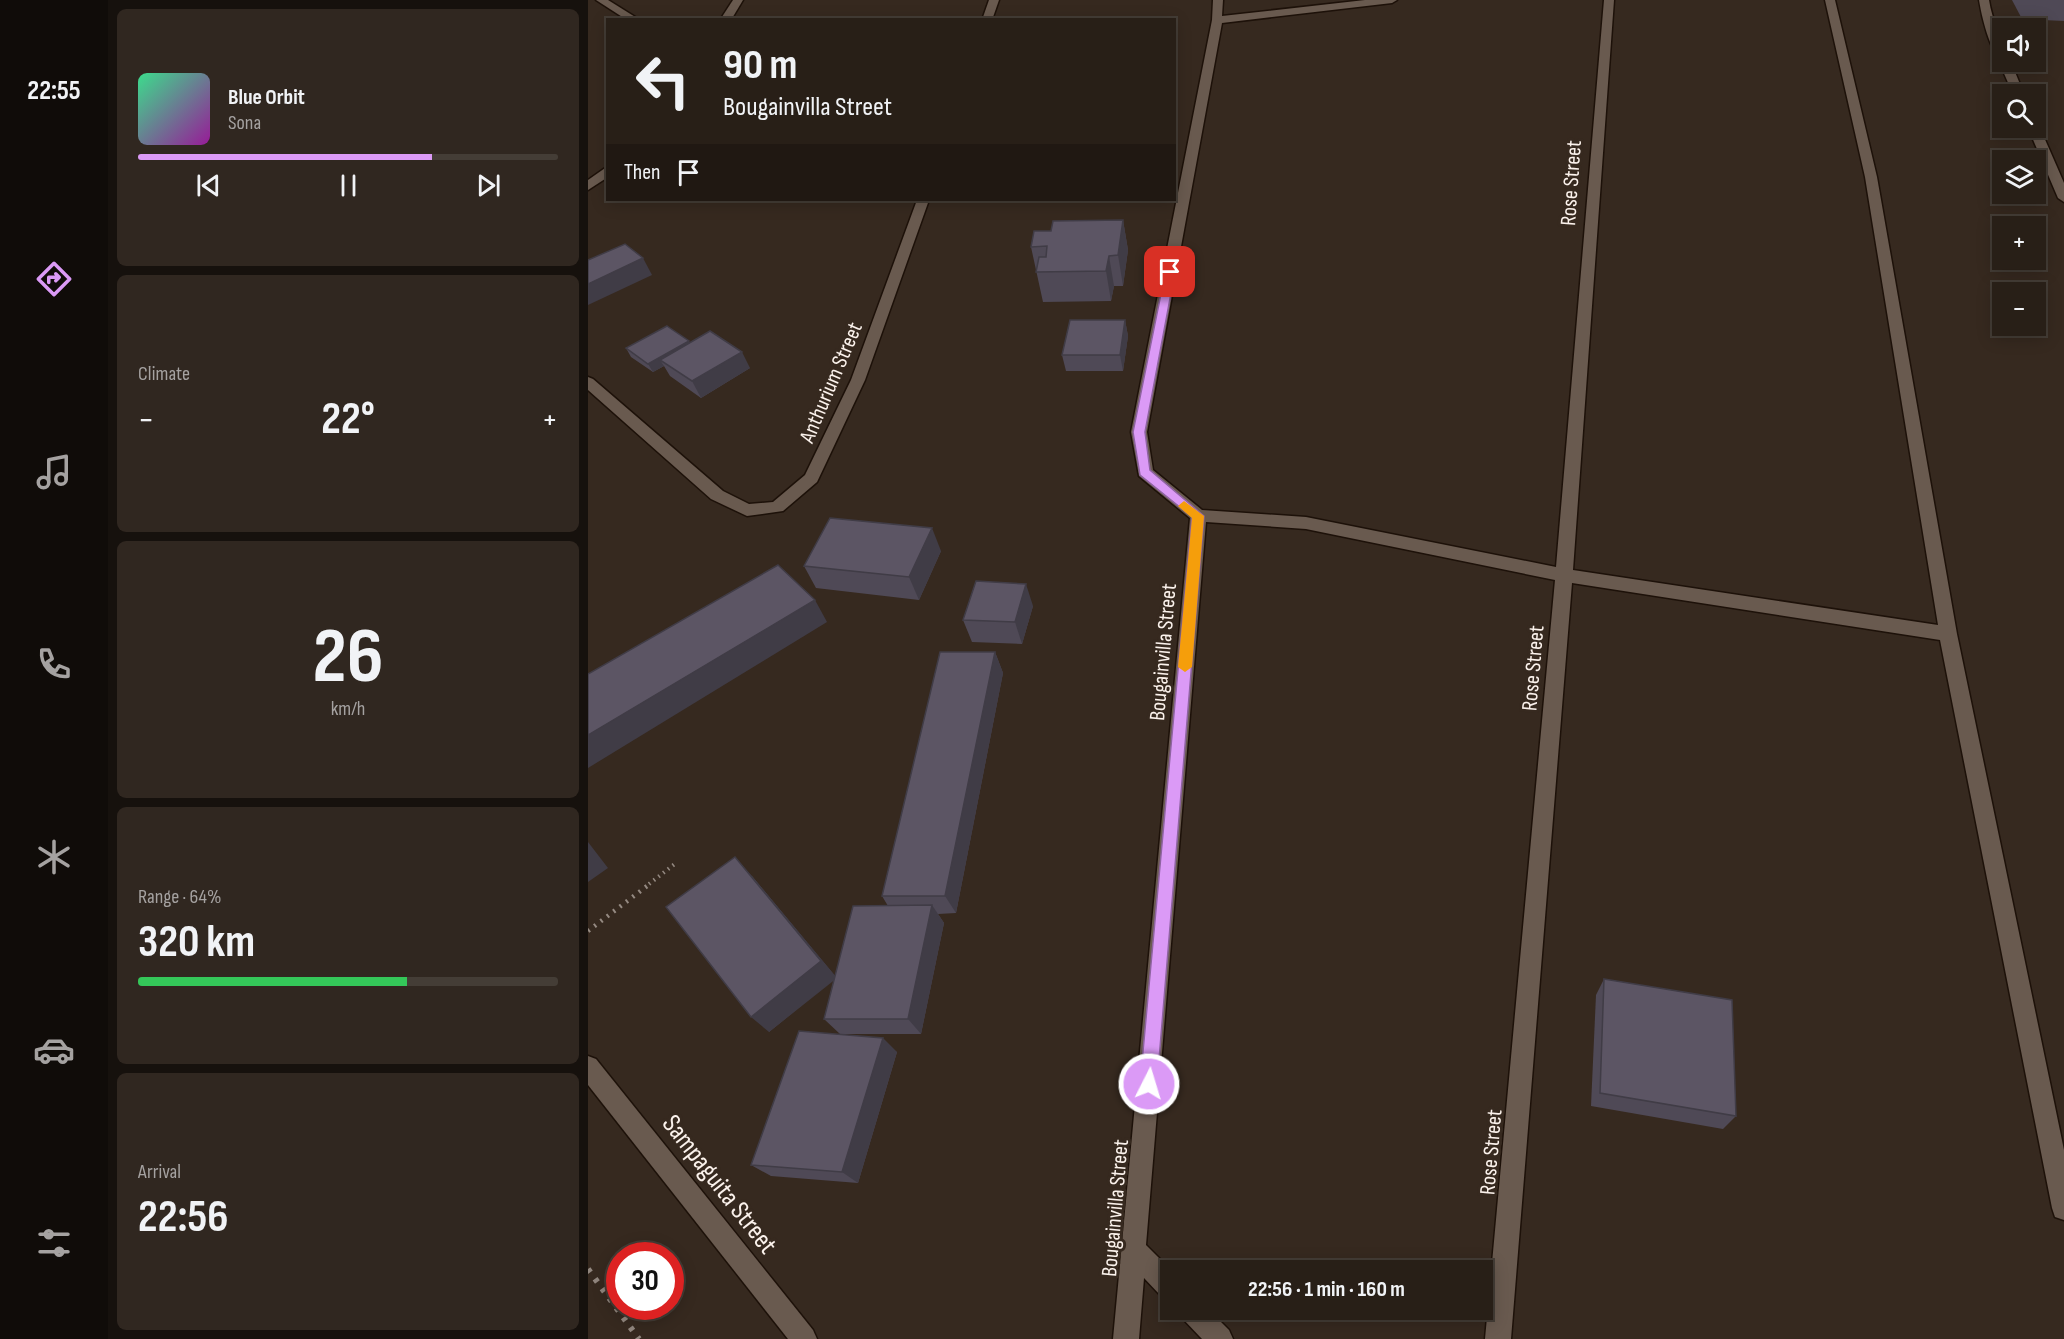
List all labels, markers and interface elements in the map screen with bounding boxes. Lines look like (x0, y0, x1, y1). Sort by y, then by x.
map controls (1992, 18, 2046, 336)
button: sound (1992, 18, 2046, 72)
text: 90 m (723, 40, 797, 91)
icon: left (624, 42, 702, 120)
text: 22:55 (27, 75, 81, 107)
text: Blue Orbit (228, 84, 305, 111)
button: search (1992, 84, 2046, 138)
text: Bougainvilla Street (723, 91, 892, 123)
text: Sona (228, 111, 261, 135)
street label: Rose Street (1555, 139, 1588, 227)
button: layers (1992, 150, 2046, 204)
icon: arrive (672, 156, 705, 189)
text: Then (624, 159, 660, 186)
icon: previous (192, 169, 225, 202)
icon: pause (332, 169, 365, 202)
icon: next (472, 169, 505, 202)
button: + (1992, 216, 2046, 270)
pin (1144, 246, 1195, 297)
icon: arrive (1153, 255, 1186, 288)
icon: directions (33, 258, 75, 300)
button: − (1992, 282, 2046, 336)
street label: Anthurium Street (793, 318, 869, 448)
text: Climate (138, 362, 190, 386)
text: 22° (321, 392, 375, 447)
text: − (138, 400, 154, 440)
text: + (542, 400, 558, 440)
icon: music (33, 451, 75, 493)
street label: Bougainvilla Street (1144, 582, 1183, 722)
text: 26 (313, 611, 383, 704)
street label: Rose Street (1516, 624, 1551, 712)
icon: phone (33, 643, 75, 685)
text: km/h (331, 697, 365, 721)
icon: climate (33, 836, 75, 878)
text: Range · 64% (138, 885, 221, 909)
text: 320 km (138, 915, 255, 970)
icon: car (33, 1029, 75, 1071)
position arrow (1117, 1052, 1181, 1116)
street label: Rose Street (1474, 1108, 1509, 1196)
street label: Sampaguita Street (655, 1109, 783, 1261)
street label: Bougainvilla Street (1096, 1138, 1135, 1278)
text: Arrival (138, 1160, 181, 1184)
text: 22:56 (138, 1190, 228, 1245)
icon: filters (33, 1222, 75, 1264)
speed limit sign: 30 (606, 1242, 684, 1320)
text: 22:56 · 1 min · 160 m (1248, 1276, 1405, 1303)

